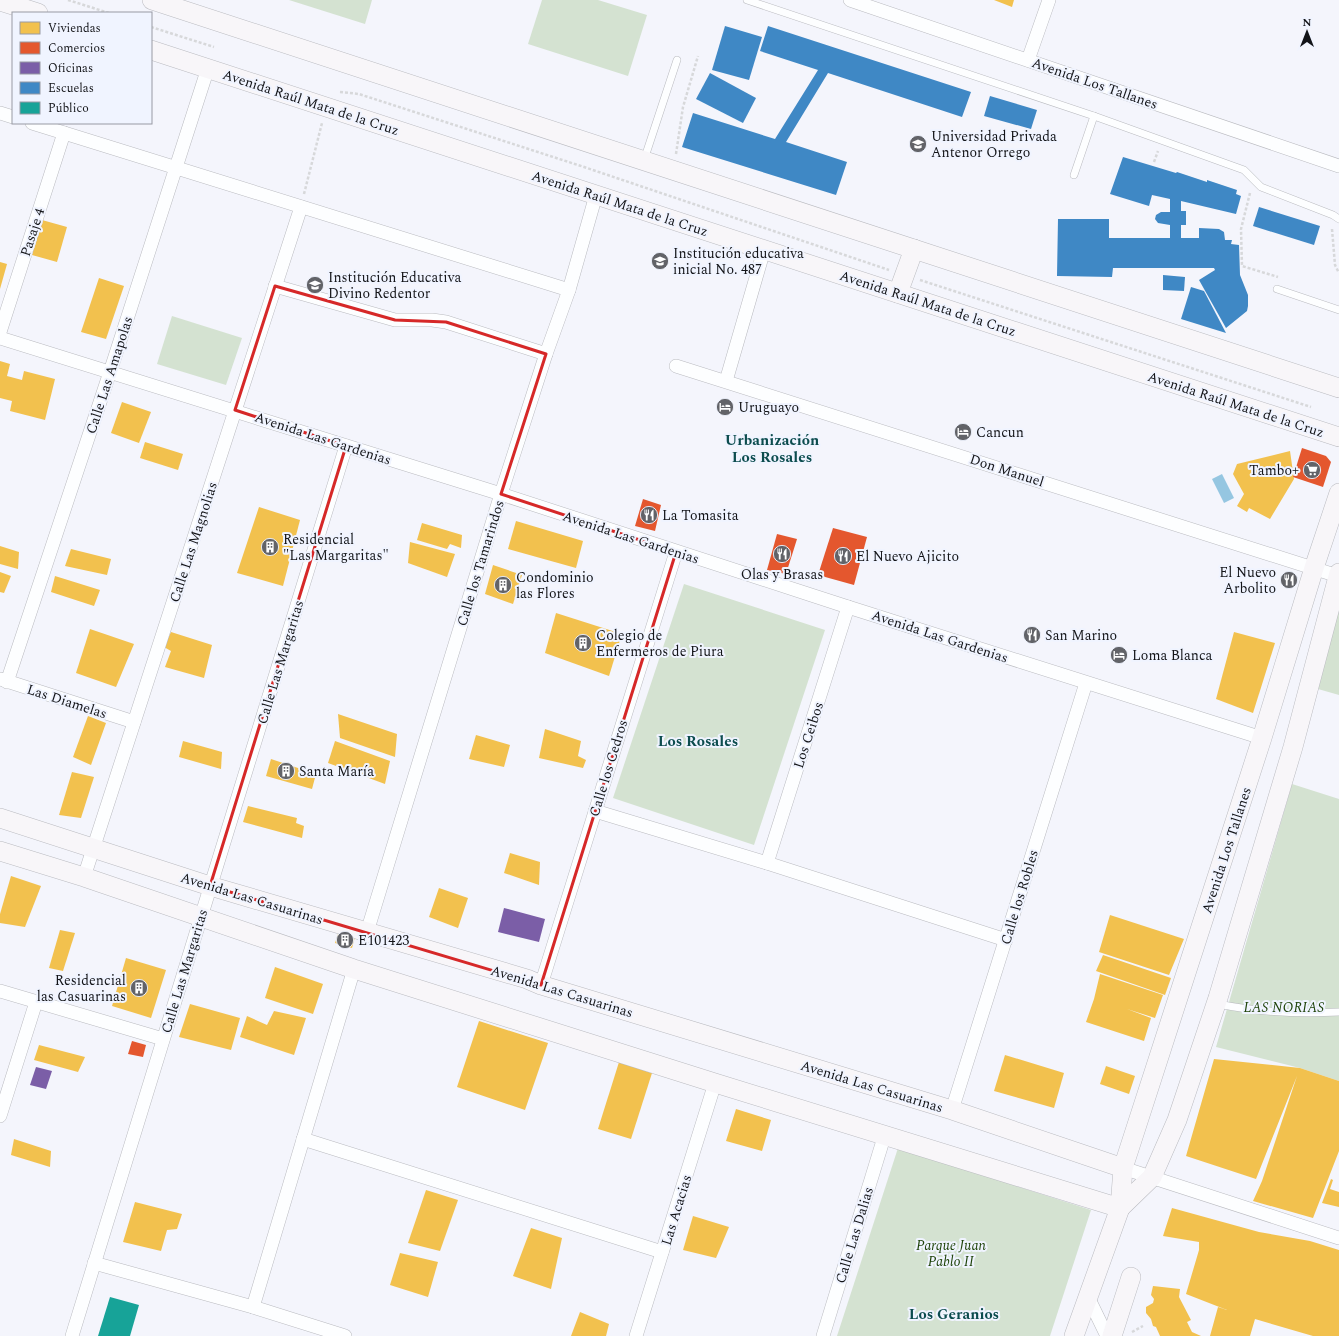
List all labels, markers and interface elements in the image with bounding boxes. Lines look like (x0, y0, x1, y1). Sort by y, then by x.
legend (12, 12, 152, 124)
north arrow (1287, 12, 1327, 52)
text: N (1303, 14, 1312, 31)
text: Viviendas (48, 19, 101, 38)
text: Comercios (48, 39, 105, 58)
street label: Avenida Los Tallanes (1029, 52, 1161, 115)
text: Oficinas (48, 59, 93, 78)
street label: Avenida Raúl Mata de la Cruz (220, 64, 402, 141)
text: Escuelas (48, 79, 94, 98)
text: Público (48, 99, 89, 118)
place label: Universidad Privada Antenor Orrego (931, 126, 1057, 163)
school or university icon: Universidad Privada Antenor Orrego (908, 134, 928, 154)
street label: Avenida Raúl Mata de la Cruz (529, 165, 711, 242)
street label: Pasaje 4 (15, 205, 50, 259)
place label: Institución educativa inicial No. 487 (673, 243, 804, 280)
school or university icon: Institución educativa inicial No. 487 (650, 251, 670, 271)
street label: Avenida Raúl Mata de la Cruz (837, 265, 1019, 342)
place label: Institución Educativa Divino Redentor (328, 267, 461, 304)
school or university icon: Institución Educativa Divino Redentor (305, 275, 325, 295)
street label: Calle Las Amapolas (81, 314, 138, 437)
street label: Avenida Raúl Mata de la Cruz (1145, 366, 1327, 443)
hotel icon: Uruguayo (715, 397, 735, 417)
place label: Uruguayo (738, 397, 799, 418)
street label: Avenida Las Gardenias (252, 406, 394, 470)
hotel icon: Cancun (953, 422, 973, 442)
place label: Cancun (976, 422, 1024, 443)
district label: Urbanización Los Rosales (725, 429, 819, 469)
street label: Don Manuel (967, 449, 1047, 492)
place label: Tambo+ (1249, 460, 1299, 481)
supermarket icon: Tambo+ (1302, 460, 1322, 480)
street label: Calle Las Magnolias (164, 479, 223, 605)
street label: Calle los Tamarindos (451, 498, 510, 629)
street label: Avenida Las Gardenias (560, 505, 702, 569)
restaurant icon: La Tomasita (639, 505, 659, 525)
place label: La Tomasita (662, 505, 739, 526)
place label: Residencial "Las Margaritas" (283, 529, 389, 566)
building icon: Residencial "Las Margaritas" (260, 537, 280, 557)
restaurant icon: Olas y Brasas (772, 544, 792, 564)
restaurant icon: El Nuevo Ajicito (833, 546, 853, 566)
place label: El Nuevo Ajicito (856, 546, 959, 567)
place label: El Nuevo Arbolito (1219, 562, 1276, 599)
place label: Olas y Brasas (741, 564, 823, 585)
place label: Condominio las Flores (516, 567, 594, 604)
restaurant icon: El Nuevo Arbolito (1279, 570, 1299, 590)
building icon: Condominio las Flores (493, 575, 513, 595)
street label: Calle Las Margaritas (252, 598, 309, 727)
street label: Avenida Las Gardenias (869, 604, 1011, 668)
place label: Colegio de Enfermeros de Piura (596, 625, 724, 662)
restaurant icon: San Marino (1022, 625, 1042, 645)
place label: San Marino (1045, 625, 1117, 646)
building icon: Colegio de Enfermeros de Piura (573, 633, 593, 653)
hotel icon: Loma Blanca (1109, 645, 1129, 665)
place label: Loma Blanca (1132, 645, 1213, 666)
street label: Las Diamelas (24, 679, 110, 724)
street label: Los Ceibos (788, 699, 829, 771)
street label: Calle los Cedros (584, 717, 633, 819)
district label: Los Rosales (658, 730, 738, 753)
building icon: Santa María (276, 761, 296, 781)
place label: Santa María (299, 761, 374, 782)
street label: Avenida Los Tallanes (1196, 784, 1257, 916)
street label: Calle los Robles (995, 847, 1044, 947)
street label: Avenida Las Casuarinas (178, 867, 326, 930)
street label: Calle Las Margaritas (156, 907, 213, 1036)
building icon: E101423 (335, 930, 355, 950)
place label: E101423 (358, 930, 409, 951)
street label: Avenida Las Casuarinas (488, 960, 636, 1023)
place label: Residencial las Casuarinas (37, 970, 126, 1007)
building icon: Residencial las Casuarinas (129, 978, 149, 998)
park label: LAS NORIAS (1244, 997, 1325, 1018)
street label: Avenida Las Casuarinas (798, 1055, 946, 1118)
street label: Las Acacias (656, 1172, 697, 1248)
street label: Calle Las Dalias (830, 1184, 879, 1286)
park label: Parque Juan Pablo II (916, 1235, 987, 1272)
district label: Los Geranios (909, 1303, 999, 1326)

